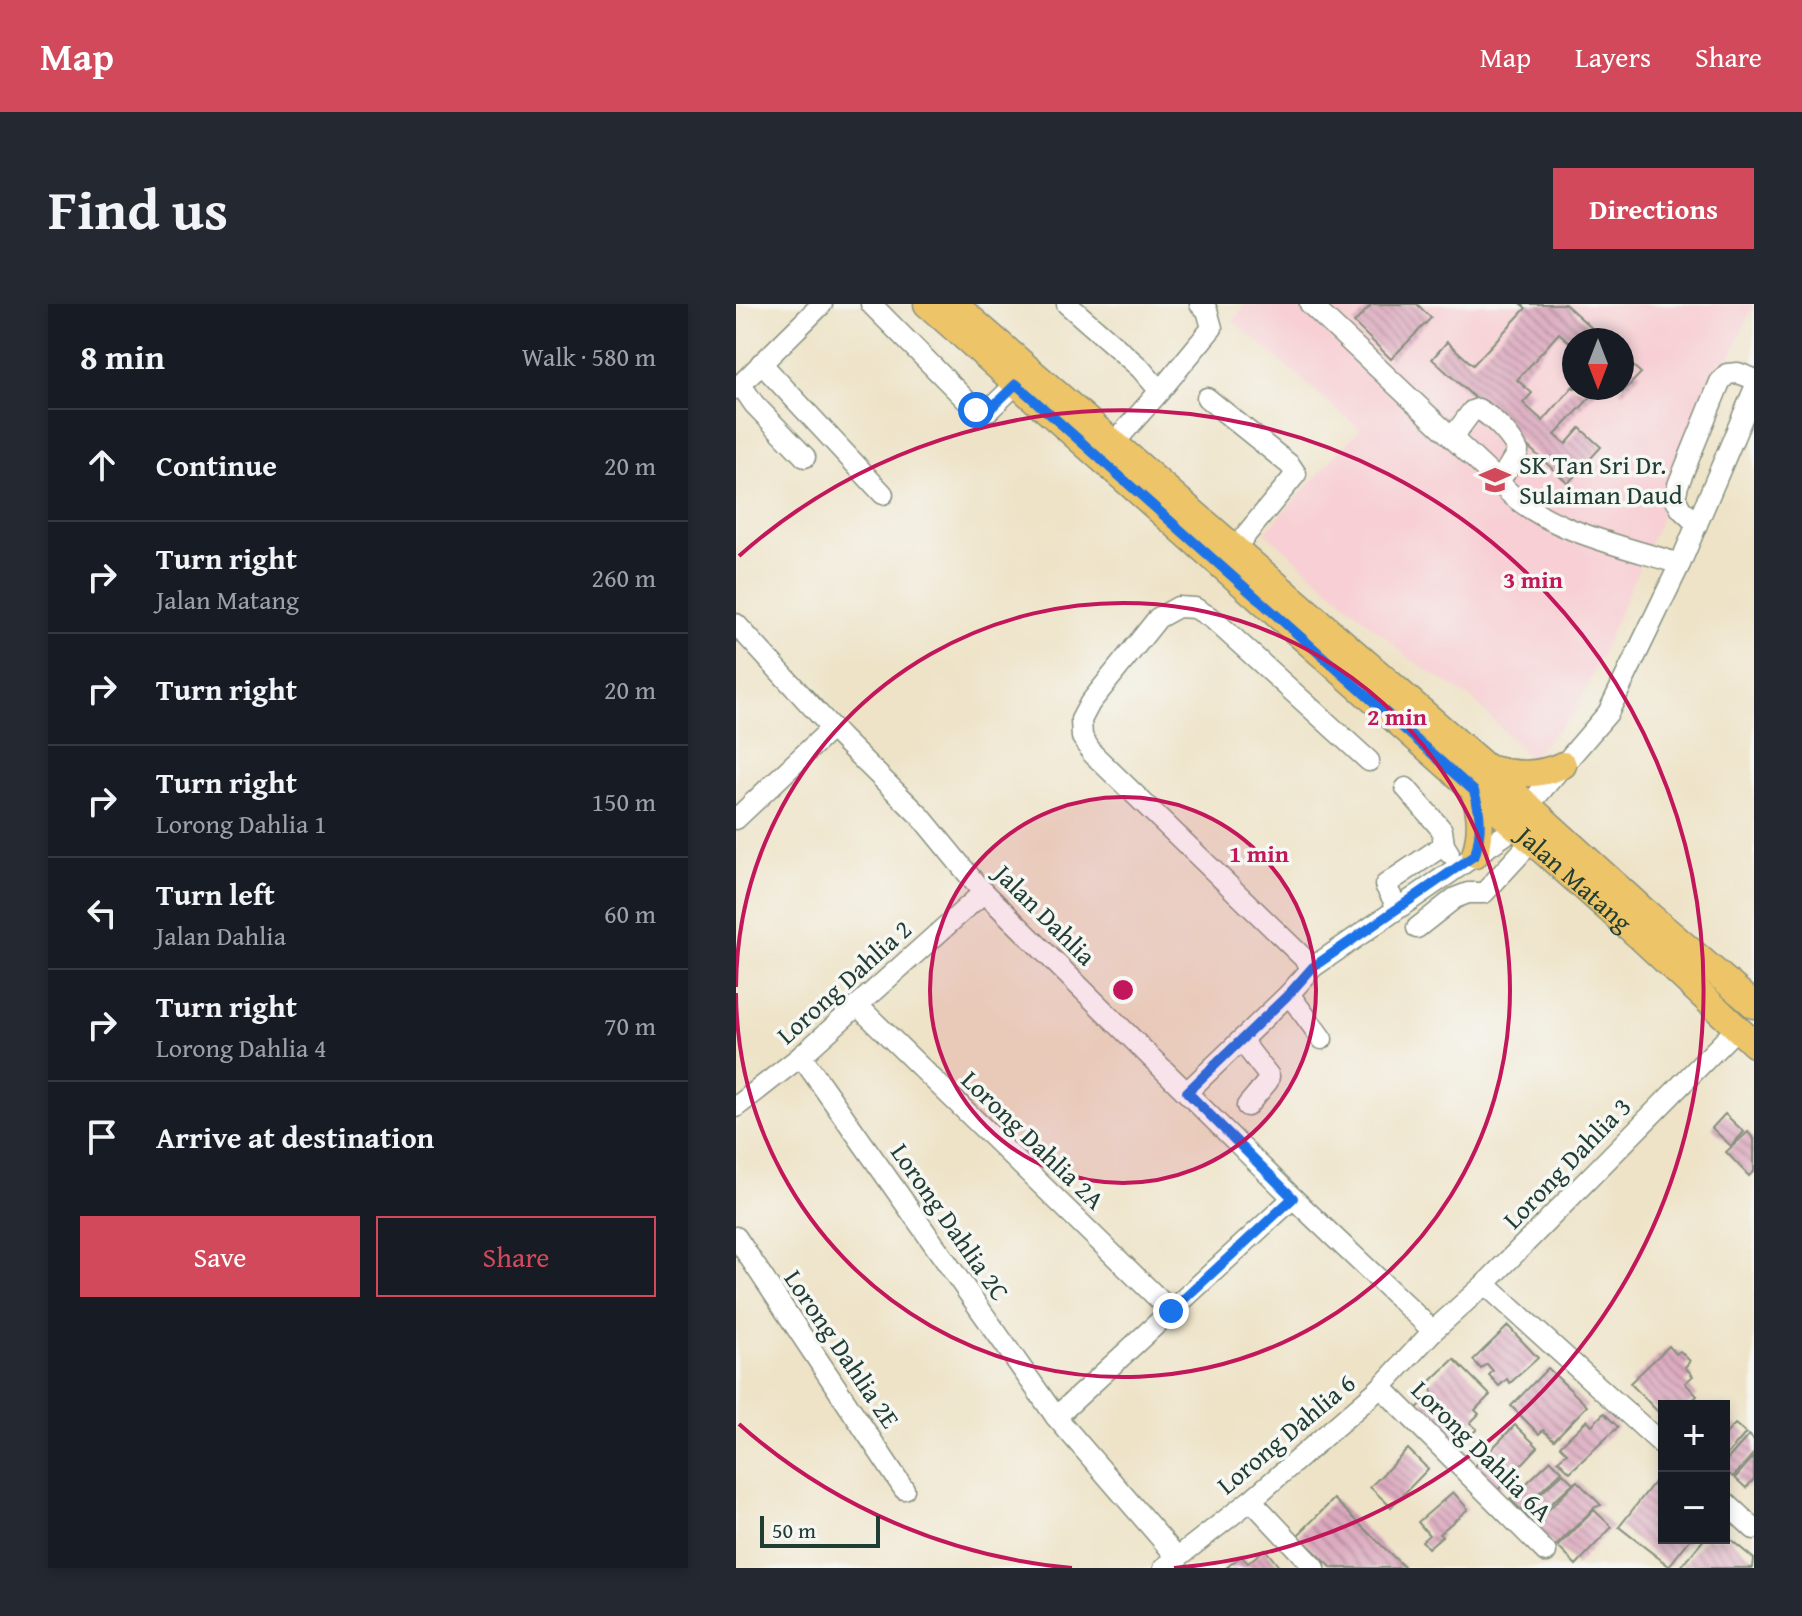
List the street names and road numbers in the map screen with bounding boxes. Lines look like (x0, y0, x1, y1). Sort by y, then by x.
street label: Jalan Matang (1506, 815, 1641, 941)
street label: Jalan Dahlia (983, 853, 1106, 975)
street label: Lorong Dahlia 2 (767, 910, 920, 1053)
street label: Lorong Dahlia 2A (953, 1061, 1114, 1219)
street label: Lorong Dahlia 3 (1493, 1088, 1640, 1238)
street label: Lorong Dahlia 2C (881, 1135, 1019, 1309)
street label: Lorong Dahlia 2E (775, 1262, 910, 1436)
street label: Lorong Dahlia 6 (1208, 1364, 1364, 1503)
street label: Lorong Dahlia 6A (1403, 1371, 1562, 1530)

